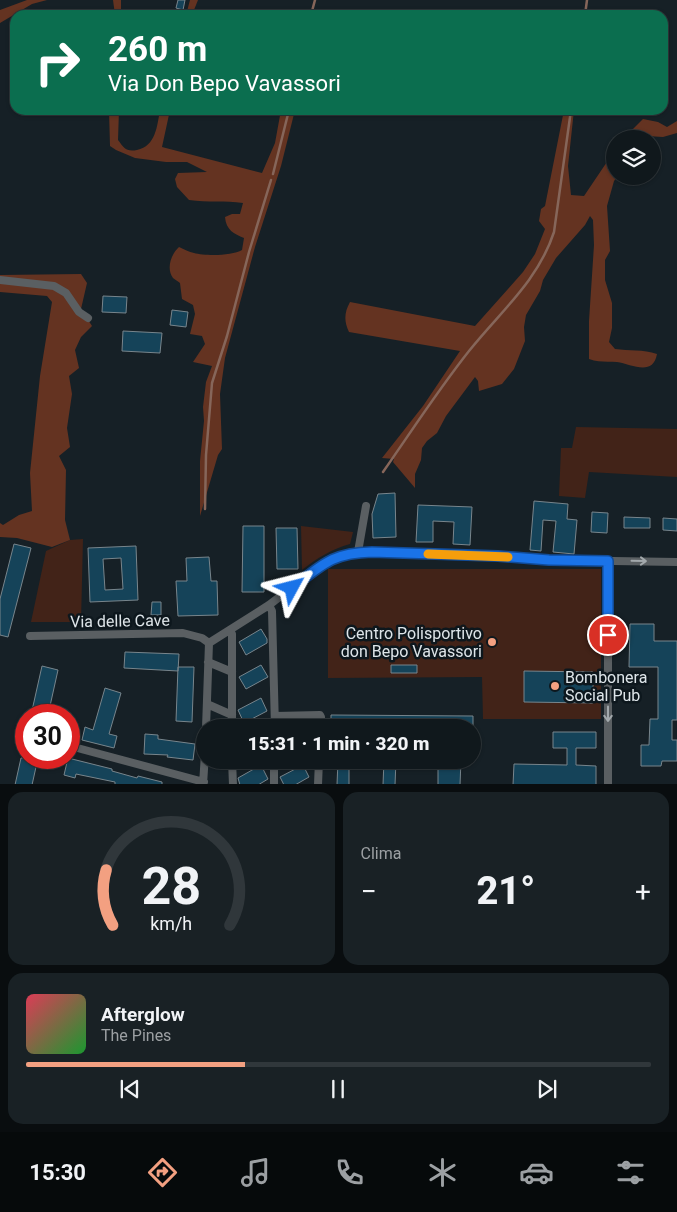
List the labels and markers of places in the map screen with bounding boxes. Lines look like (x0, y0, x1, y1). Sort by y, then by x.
pin (587, 614, 629, 656)
place label: Centro Polisportivo don Bepo Vavassori (341, 624, 482, 661)
marker: Centro Polisportivo don Bepo Vavassori (486, 636, 498, 648)
place label: Bombonera Social Pub (565, 668, 647, 705)
marker: Bombonera Social Pub (549, 680, 561, 692)

